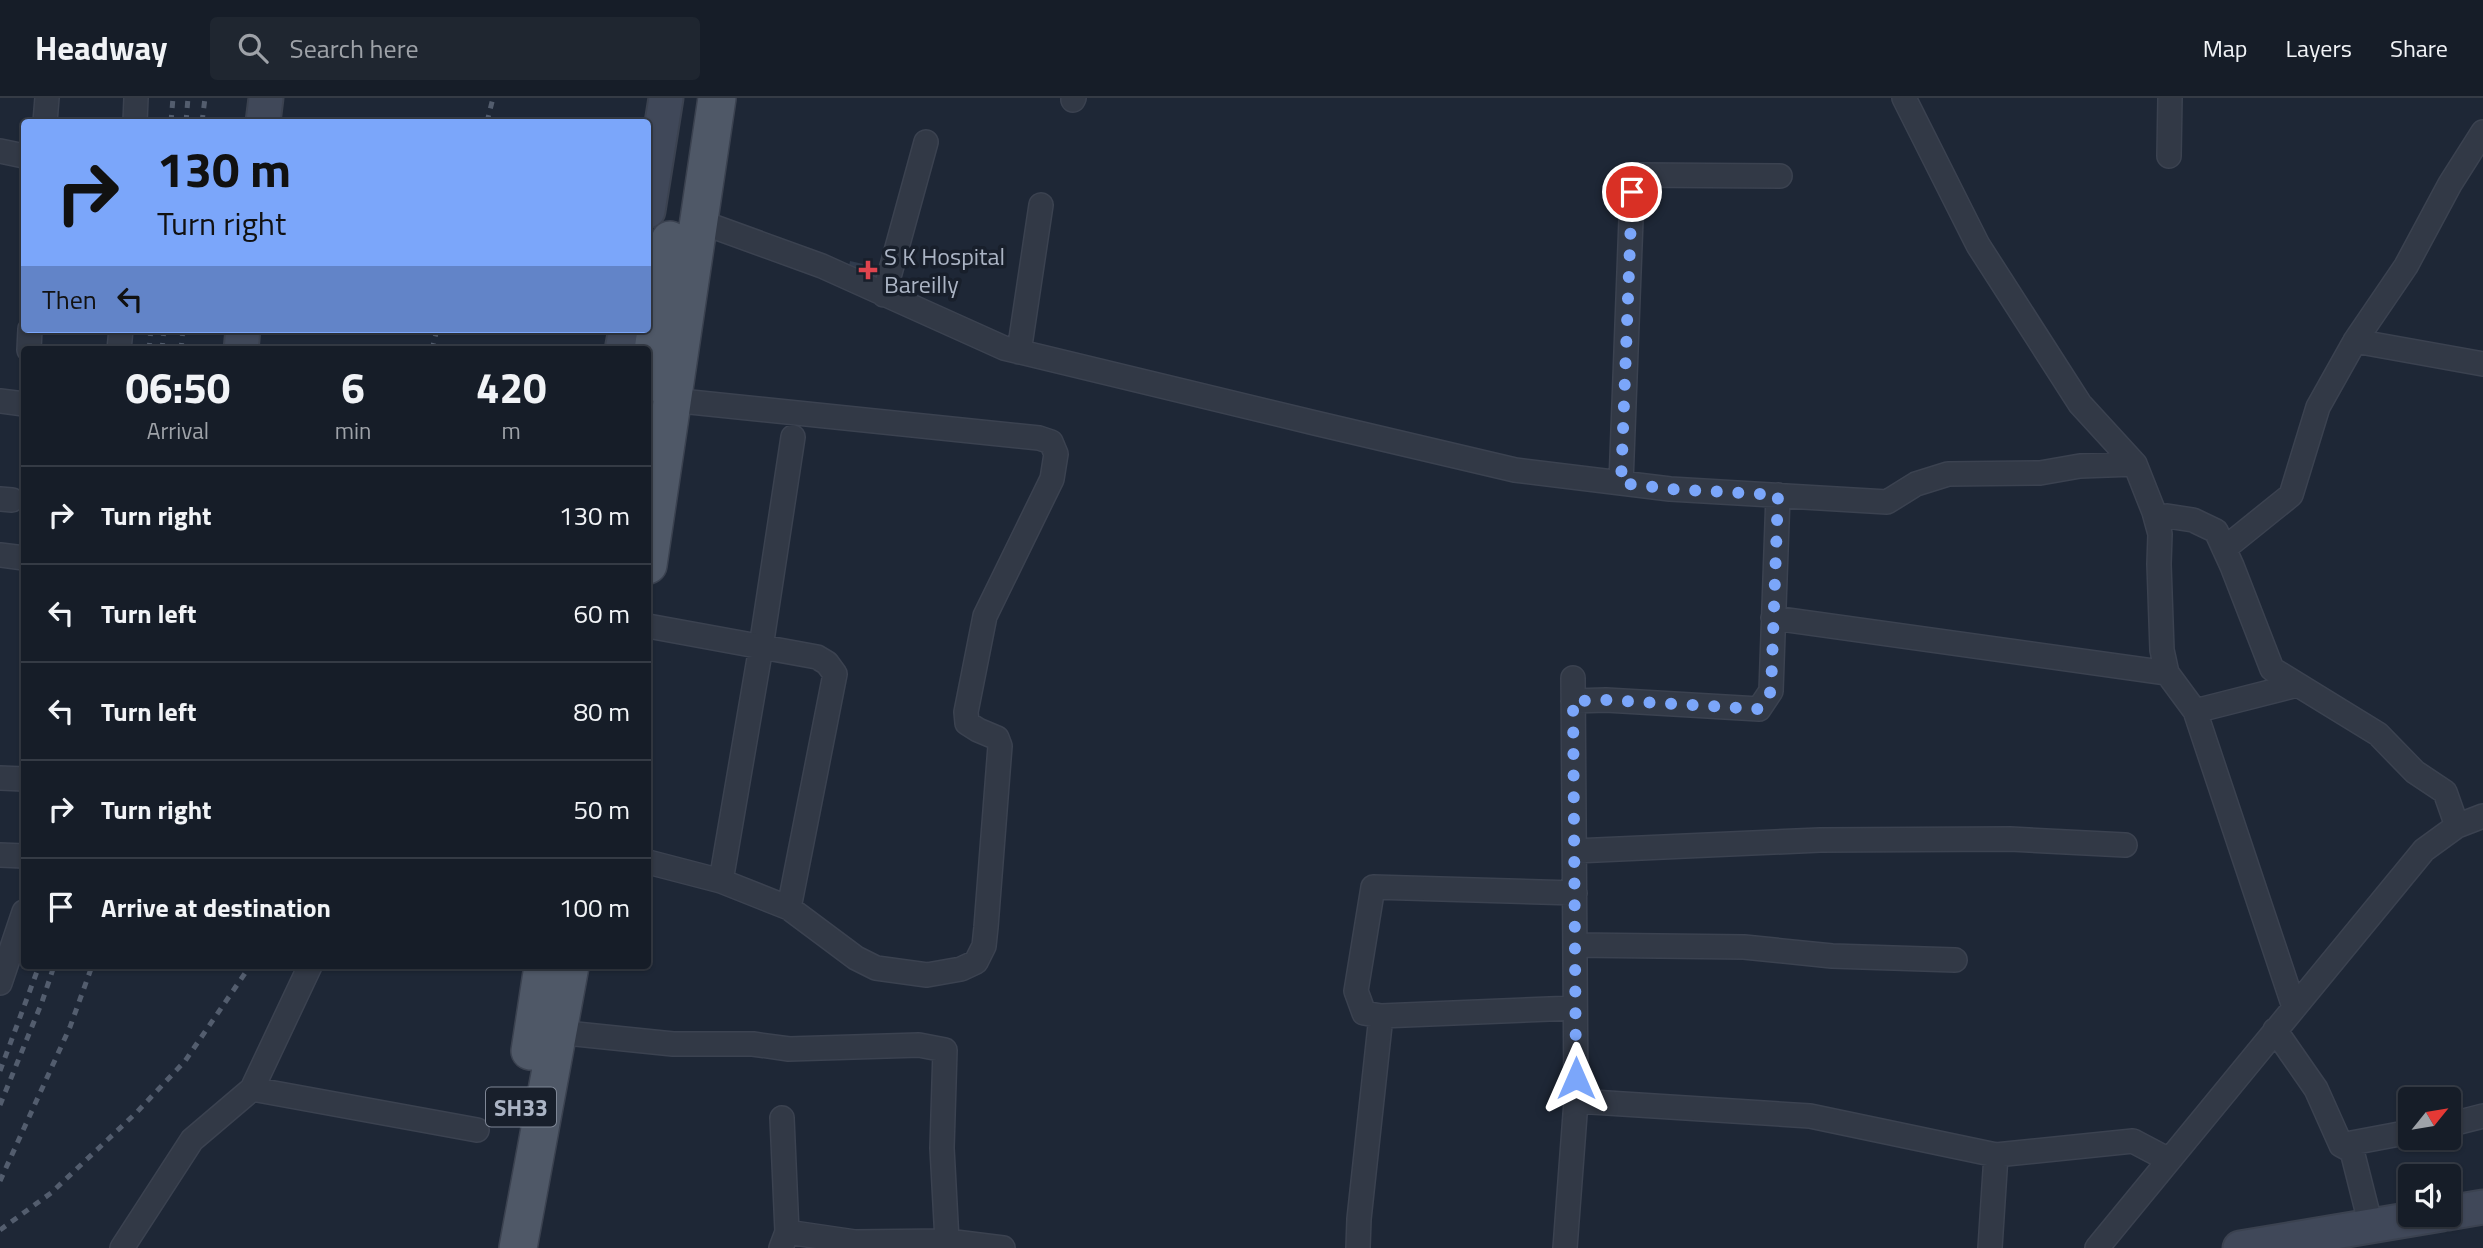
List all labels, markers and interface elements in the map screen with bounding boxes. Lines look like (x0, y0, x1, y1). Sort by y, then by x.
search box (210, 17, 700, 80)
text: Headway (35, 23, 168, 73)
icon: search (234, 29, 272, 67)
text: Search here (290, 29, 419, 68)
text: Map (2203, 30, 2248, 66)
text: Layers (2286, 30, 2352, 66)
text: Share (2390, 30, 2448, 66)
text: 130 m (157, 131, 291, 206)
icon: right (42, 147, 133, 238)
pin (1602, 162, 1662, 222)
icon: arrive (1613, 173, 1651, 211)
text: Turn right (157, 199, 286, 247)
place label: S K Hospital Bareilly (884, 238, 1005, 302)
marker: S K Hospital Bareilly (858, 260, 878, 280)
text: Then (42, 280, 97, 319)
icon: left (111, 280, 149, 318)
text: 06:50 (125, 355, 230, 419)
text: 6 (341, 355, 365, 419)
text: 420 (476, 355, 546, 419)
text: Arrival (147, 413, 209, 448)
text: min (335, 413, 371, 448)
text: m (502, 413, 521, 448)
icon: right (42, 496, 80, 534)
text: Turn right (101, 496, 212, 535)
text: 130 m (559, 496, 630, 535)
icon: left (42, 594, 80, 632)
text: Turn left (101, 594, 196, 633)
text: 60 m (573, 594, 630, 633)
icon: left (42, 692, 80, 730)
text: Turn left (101, 692, 196, 731)
text: 80 m (573, 692, 630, 731)
icon: right (42, 790, 80, 828)
text: Turn right (101, 790, 212, 829)
text: 50 m (573, 790, 630, 829)
icon: arrive (42, 888, 80, 926)
text: Arrive at destination (101, 888, 331, 927)
text: 100 m (559, 888, 630, 927)
position arrow (1539, 1041, 1613, 1115)
north arrow (2398, 1087, 2460, 1150)
map controls (2398, 1087, 2461, 1227)
road number: SH33 (486, 1088, 556, 1126)
button: sound (2398, 1164, 2461, 1227)

